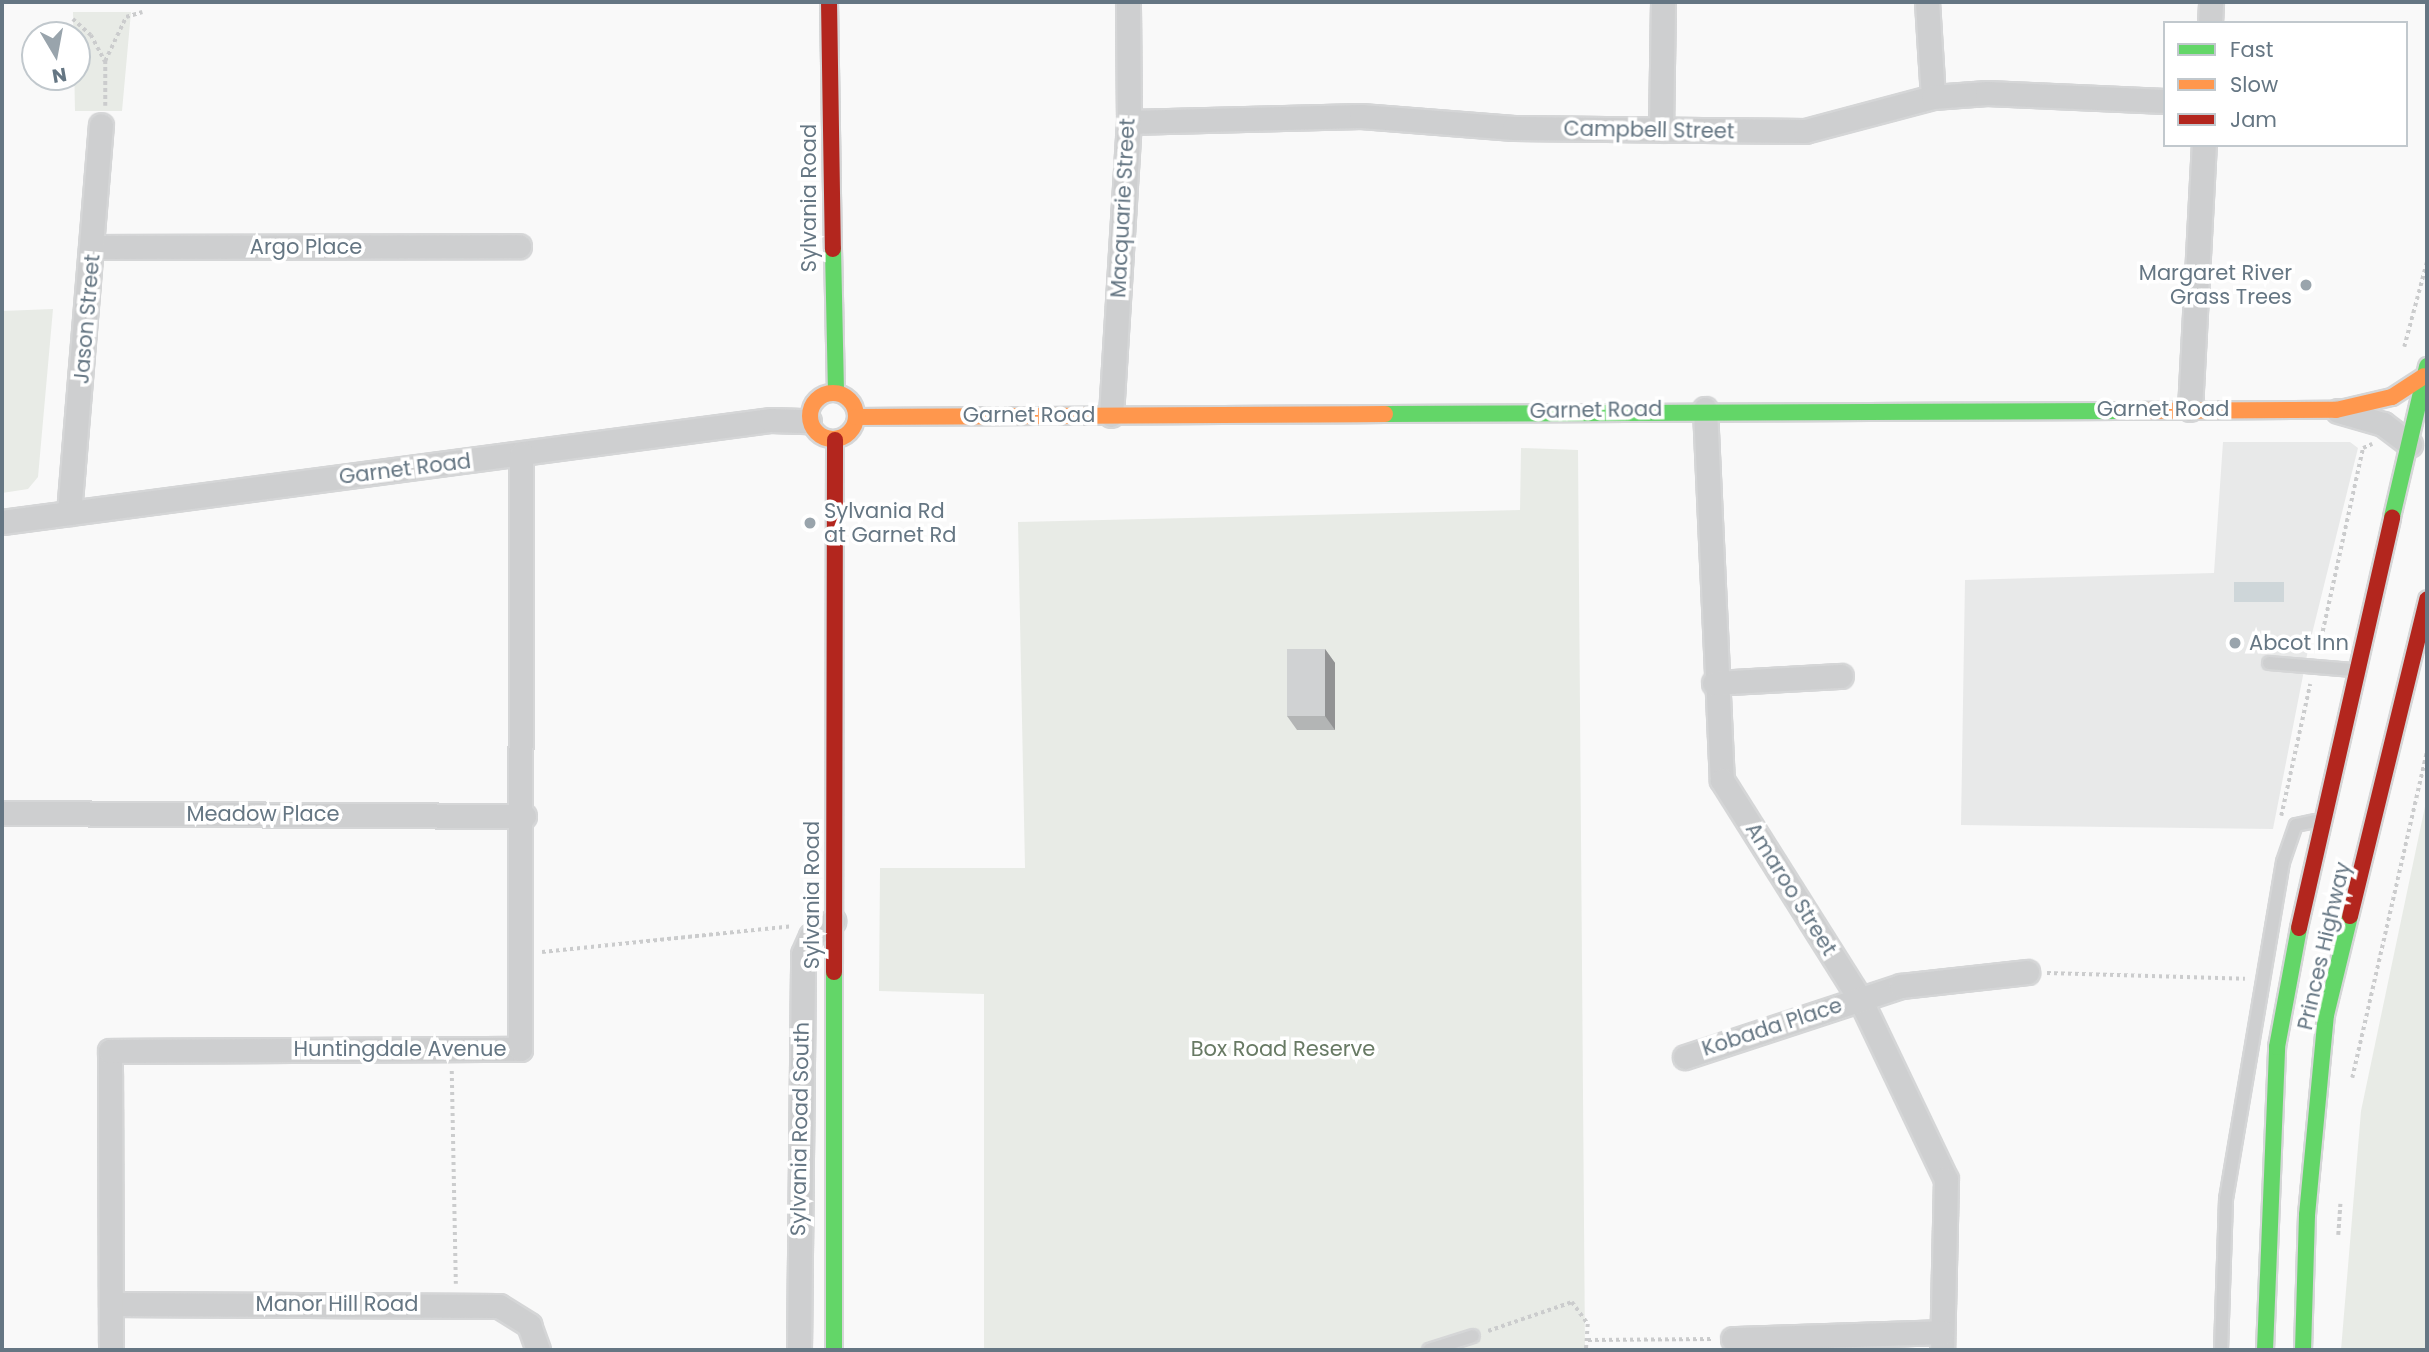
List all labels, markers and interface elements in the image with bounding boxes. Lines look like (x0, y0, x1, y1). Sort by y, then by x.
north arrow (21, 21, 91, 91)
legend (2163, 21, 2408, 147)
text: Fast (2230, 35, 2273, 64)
text: N (50, 61, 69, 90)
text: Slow (2230, 70, 2278, 99)
text: Jam (2230, 105, 2277, 134)
street label: Campbell Street (1563, 116, 1735, 144)
street label: Macquarie Street (1106, 117, 1140, 299)
street label: Sylvania Road (796, 124, 822, 272)
street label: Argo Place (250, 234, 362, 260)
street label: Jason Street (69, 253, 105, 385)
place label: Margaret River Grass Trees (2139, 260, 2292, 310)
marker: Margaret River Grass Trees (2298, 277, 2314, 293)
street label: Garnet Road (1529, 396, 1663, 424)
street label: Garnet Road (2097, 396, 2229, 422)
street label: Garnet Road (963, 402, 1095, 428)
street label: Garnet Road (338, 448, 472, 490)
place label: Sylvania Rd at Garnet Rd (824, 498, 956, 548)
marker: Sylvania Rd at Garnet Rd (802, 515, 818, 531)
place label: Abcot Inn (2249, 630, 2349, 656)
marker: Abcot Inn (2227, 635, 2243, 651)
street label: Meadow Place (186, 801, 340, 827)
street label: Amaroo Street (1740, 818, 1842, 960)
street label: Sylvania Road (799, 821, 825, 969)
street label: Princes Highway (2292, 860, 2356, 1032)
street label: Kobada Place (1699, 993, 1845, 1061)
street label: Sylvania Road South (786, 1022, 814, 1236)
street label: Huntingdale Avenue (294, 1036, 506, 1062)
park label: Box Road Reserve (1191, 1036, 1375, 1062)
street label: Manor Hill Road (256, 1291, 418, 1317)

